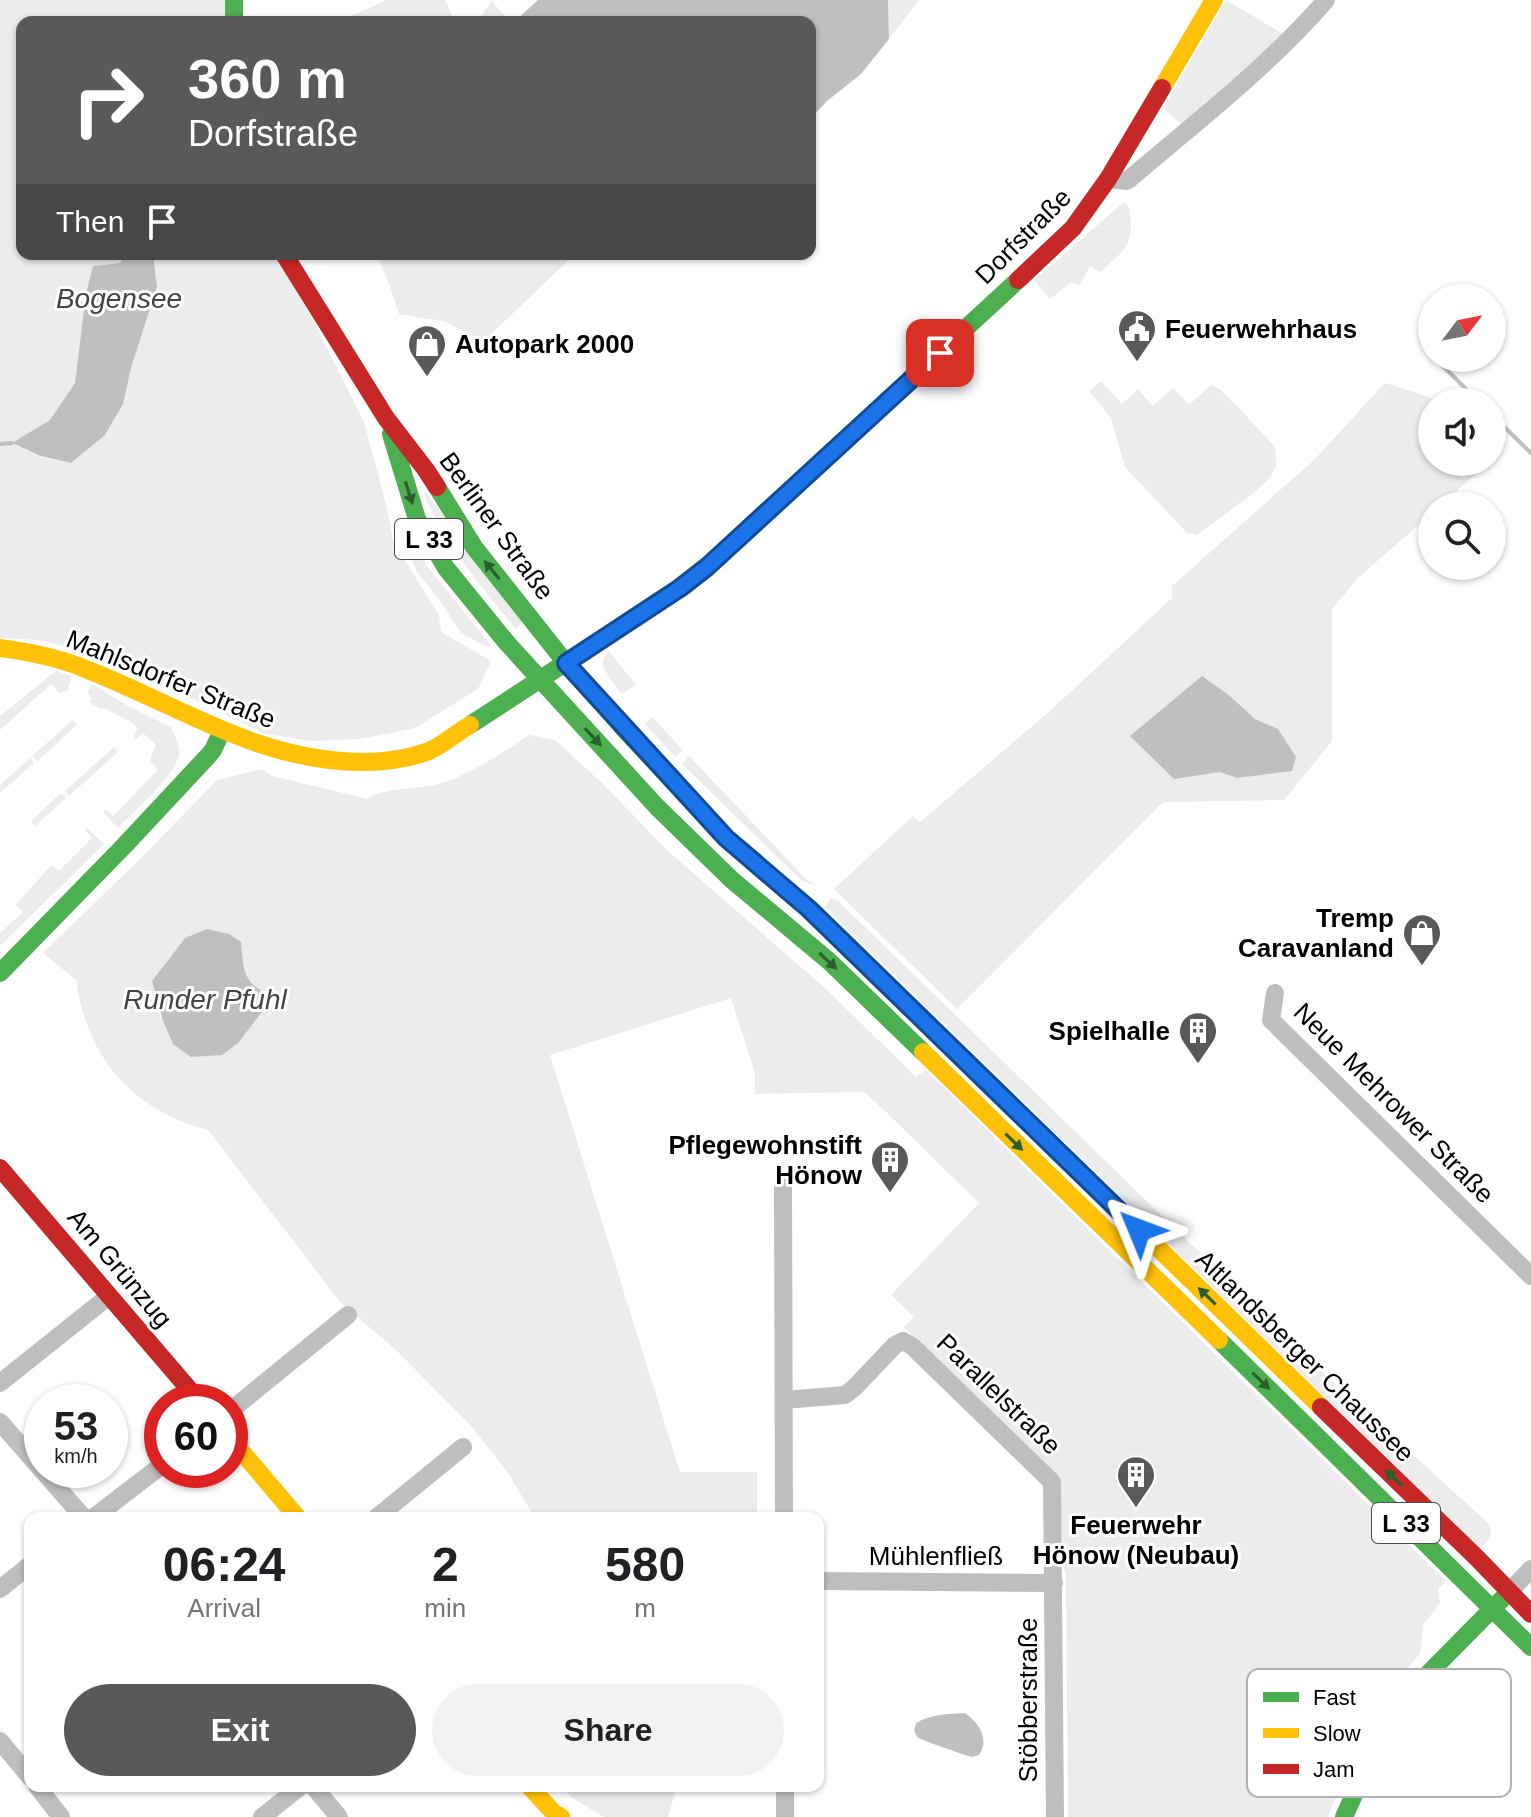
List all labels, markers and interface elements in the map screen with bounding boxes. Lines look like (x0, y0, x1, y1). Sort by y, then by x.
text: 360 m (188, 47, 347, 110)
icon: right (56, 48, 160, 152)
text: Dorfstraße (188, 113, 358, 154)
street label: Dorfstraße (969, 182, 1077, 290)
icon: arrive (140, 200, 184, 244)
text: Then (56, 205, 124, 238)
water label: Bogensee (56, 283, 182, 314)
north arrow (1418, 284, 1506, 372)
map controls (1418, 284, 1506, 580)
public building icon: Feuerwehrhaus (1116, 308, 1158, 363)
place label: Feuerwehrhaus (1165, 314, 1357, 344)
pin (906, 319, 974, 387)
shop icon: Autopark 2000 (406, 323, 448, 378)
place label: Autopark 2000 (455, 329, 634, 359)
icon: arrive (918, 331, 962, 375)
button: sound (1418, 388, 1506, 476)
street label: Berliner Straße (433, 446, 561, 606)
one-way arrow (403, 481, 415, 505)
button: search (1418, 492, 1506, 580)
road number: L 33 (395, 519, 463, 559)
one-way arrow (484, 560, 500, 580)
street label: Mahlsdorfer Straße (62, 623, 280, 735)
one-way arrow (583, 728, 601, 747)
place label: Tremp Caravanland (1238, 903, 1394, 963)
shop icon: Tremp Caravanland (1401, 912, 1443, 967)
one-way arrow (818, 951, 837, 969)
water label: Runder Pfuhl (123, 984, 287, 1015)
street label: Neue Mehrower Straße (1288, 997, 1500, 1209)
building icon: Spielhalle (1177, 1010, 1219, 1065)
place label: Spielhalle (1049, 1016, 1170, 1046)
place label: Pflegewohnstift Hönow (668, 1130, 863, 1190)
one-way arrow (1004, 1132, 1023, 1150)
building icon: Pflegewohnstift Hönow (869, 1139, 911, 1194)
position arrow (1097, 1188, 1181, 1272)
street label: Am Grünzug (62, 1202, 178, 1334)
street label: Altlandsberger Chaussee (1190, 1244, 1420, 1468)
one-way arrow (1198, 1288, 1217, 1306)
street label: Parallelstraße (931, 1327, 1067, 1461)
one-way arrow (1251, 1372, 1270, 1390)
speed limit sign: 60 (144, 1384, 248, 1488)
text: 53 (54, 1404, 98, 1448)
text: km/h (54, 1445, 98, 1467)
building icon: Feuerwehr Hönow (Neubau) (1115, 1454, 1157, 1509)
one-way arrow (1385, 1469, 1404, 1488)
road number: L 33 (1372, 1503, 1440, 1543)
place label: Feuerwehr Hönow (Neubau) (1033, 1510, 1239, 1570)
text: 06:24 (163, 1538, 286, 1591)
text: 2 (432, 1538, 459, 1591)
text: 580 (605, 1538, 685, 1591)
street label: Mühlenfließ (869, 1541, 1003, 1571)
text: Arrival (187, 1593, 261, 1623)
text: min (424, 1593, 466, 1623)
text: m (634, 1593, 656, 1623)
street label: Stöbberstraße (1013, 1618, 1043, 1782)
legend (1247, 1669, 1511, 1797)
button: Exit (64, 1684, 416, 1776)
button: Share (432, 1684, 784, 1776)
text: Fast (1313, 1685, 1356, 1710)
text: Slow (1313, 1721, 1361, 1746)
text: Jam (1313, 1757, 1355, 1782)

